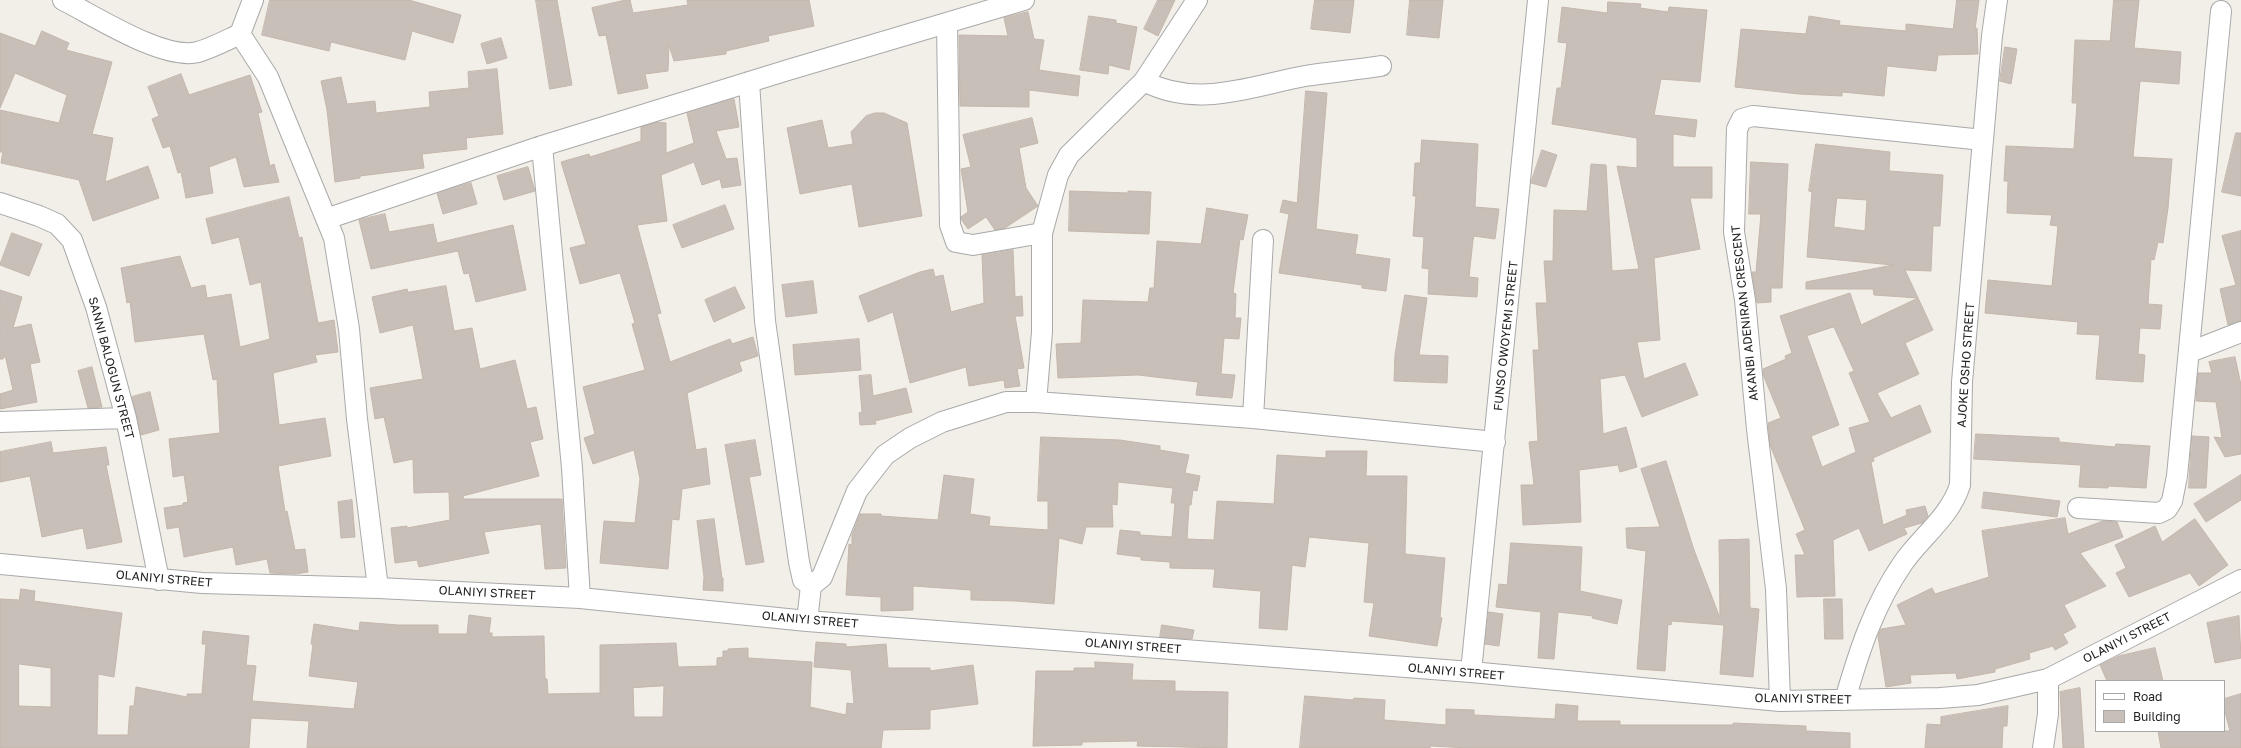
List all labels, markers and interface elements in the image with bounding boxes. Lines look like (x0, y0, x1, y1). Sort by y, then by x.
street label: AKANBI ADENIRAN CRESCENT (1729, 224, 1761, 402)
street label: FUNSO OWOYEMI STREET (1491, 260, 1521, 412)
street label: SANNI BALOGUN STREET (85, 295, 137, 441)
street label: AJOKE OSHO STREET (1954, 302, 1978, 428)
street label: OLANIYI STREET (115, 568, 213, 590)
street label: OLANIYI STREET (438, 583, 536, 603)
street label: OLANIYI STREET (761, 609, 859, 631)
street label: OLANIYI STREET (2081, 610, 2173, 666)
street label: OLANIYI STREET (1084, 635, 1182, 657)
street label: OLANIYI STREET (1407, 661, 1505, 683)
legend (2095, 680, 2225, 732)
text: Road (2133, 689, 2162, 704)
street label: OLANIYI STREET (1754, 691, 1852, 707)
text: Building (2133, 709, 2181, 724)

